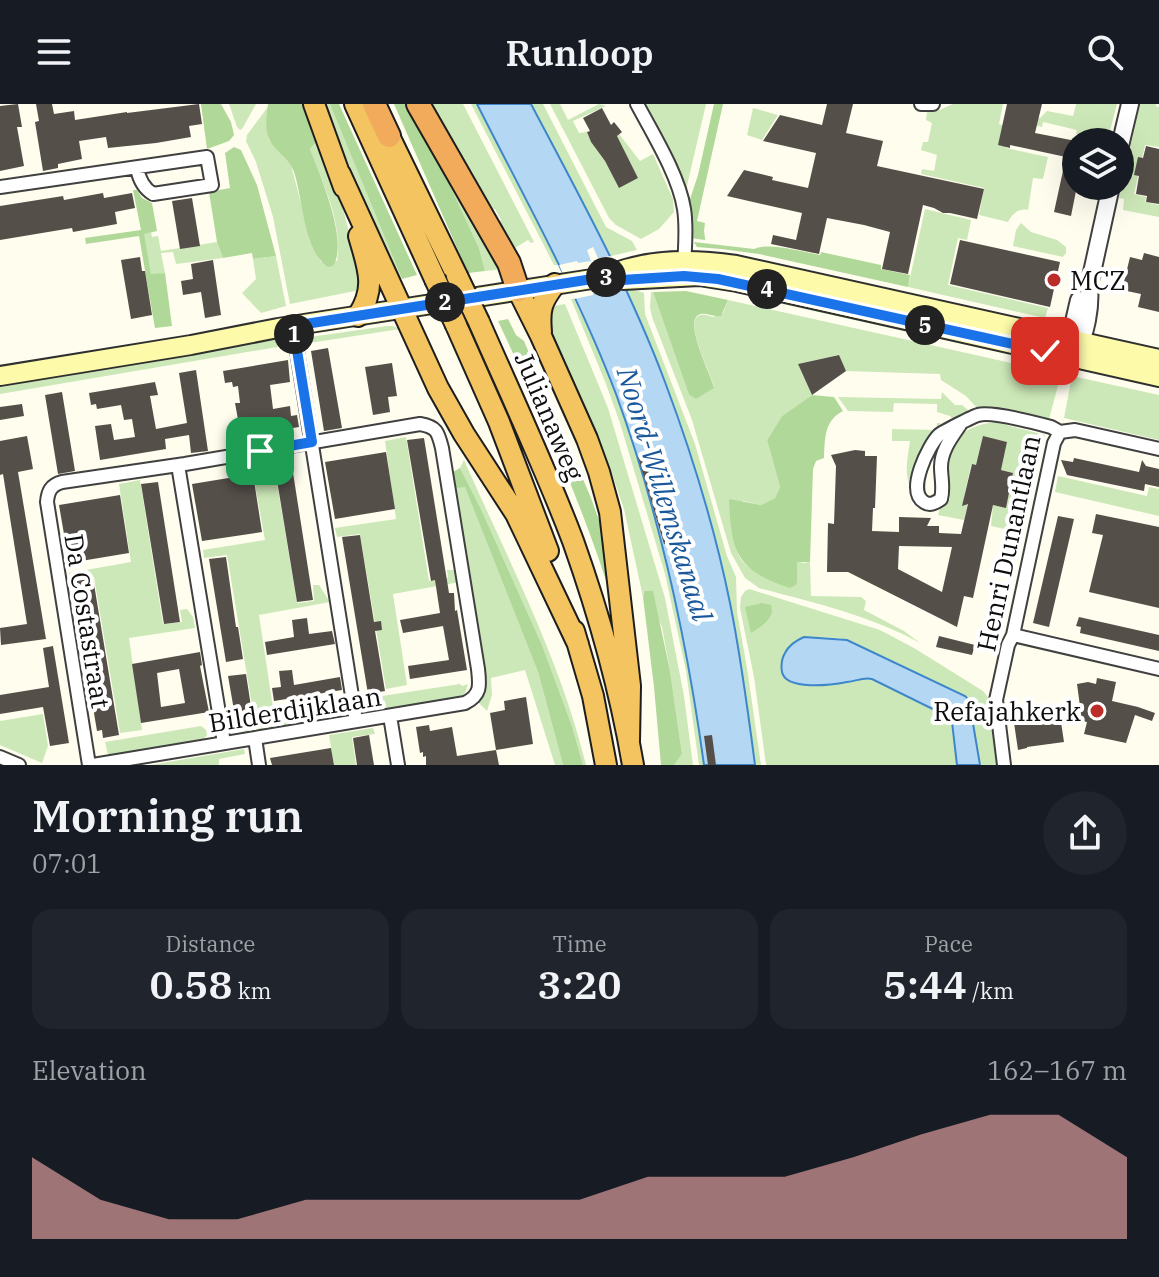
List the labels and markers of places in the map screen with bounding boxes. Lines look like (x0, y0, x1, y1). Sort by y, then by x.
pin: 3 (586, 257, 626, 297)
place label: MCZ (1070, 263, 1126, 297)
pin: 4 (747, 269, 787, 309)
marker: MCZ (1045, 271, 1063, 289)
pin: 2 (425, 282, 465, 322)
pin: 5 (905, 305, 945, 345)
pin: 1 (274, 314, 314, 354)
pin (1011, 317, 1079, 385)
pin (226, 417, 294, 485)
place label: Refajahkerk (933, 694, 1081, 728)
marker: Refajahkerk (1088, 702, 1106, 720)

